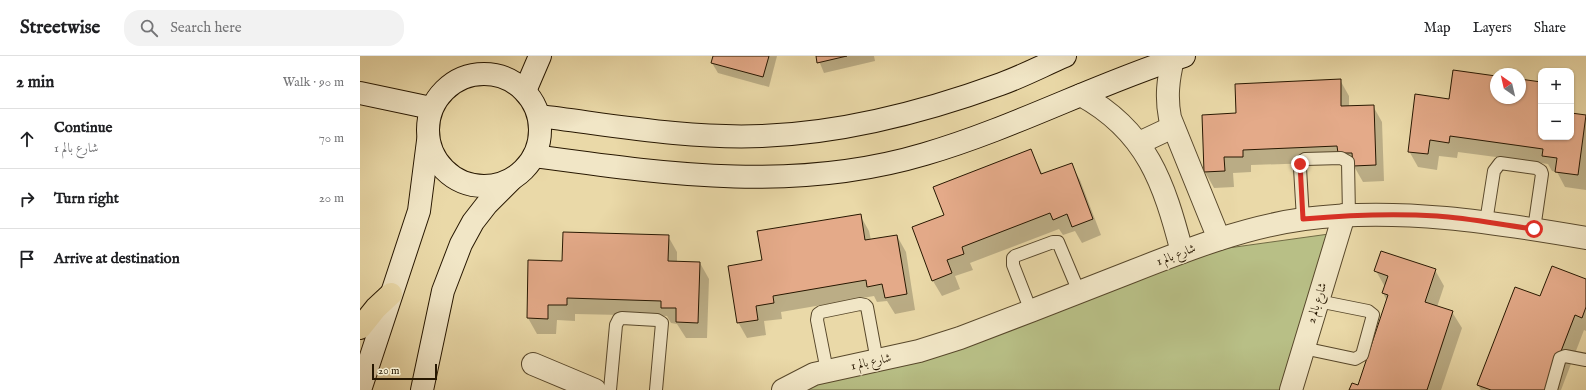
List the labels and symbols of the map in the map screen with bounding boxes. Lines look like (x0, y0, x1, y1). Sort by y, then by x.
north arrow (1490, 68, 1526, 104)
route end (1291, 155, 1309, 173)
route start (1525, 220, 1543, 238)
street label: شارع بالم 1 (1154, 241, 1199, 272)
street label: شارع بالم 2 (1304, 281, 1333, 326)
street label: شارع بالم 1 (849, 350, 893, 377)
scale bar (372, 362, 437, 381)

